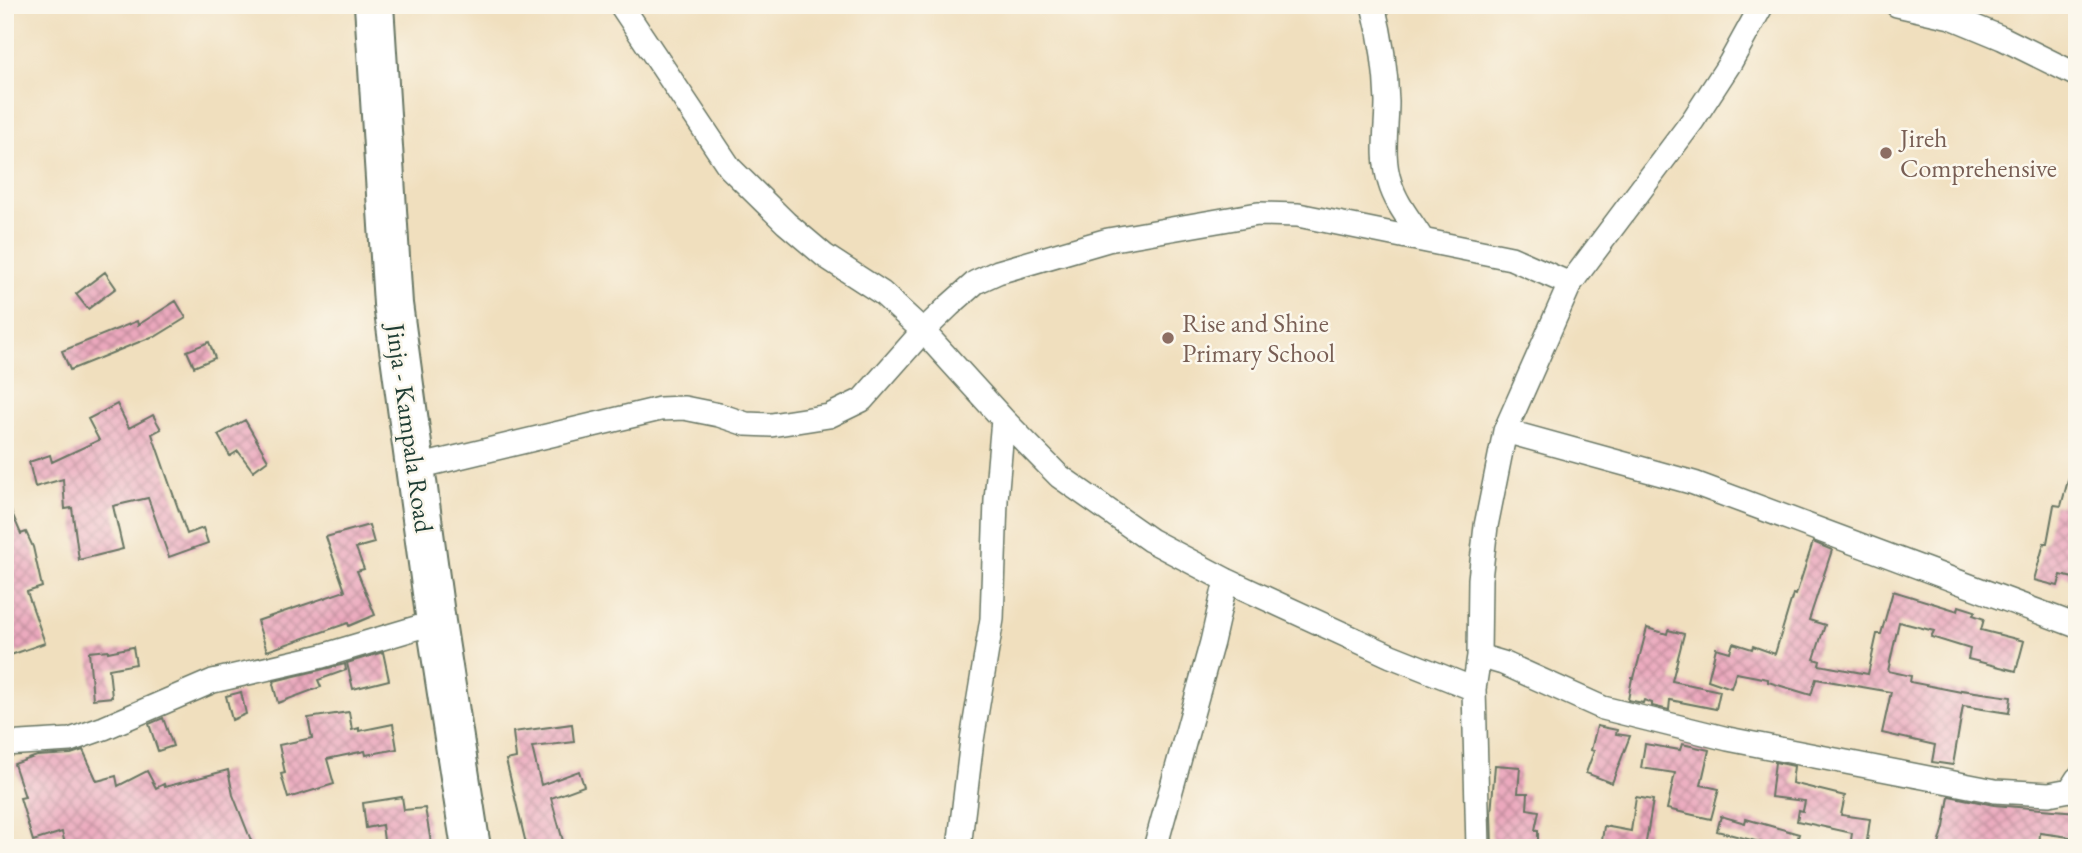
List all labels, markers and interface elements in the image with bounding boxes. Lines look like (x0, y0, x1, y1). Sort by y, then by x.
place label: Jireh Comprehensive (1898, 121, 2057, 185)
marker: Jireh Comprehensive (1878, 145, 1894, 161)
place label: Rise and Shine Primary School (1182, 306, 1335, 370)
street label: Jinja - Kampala Road (378, 319, 442, 535)
marker: Rise and Shine Primary School (1160, 330, 1176, 346)

